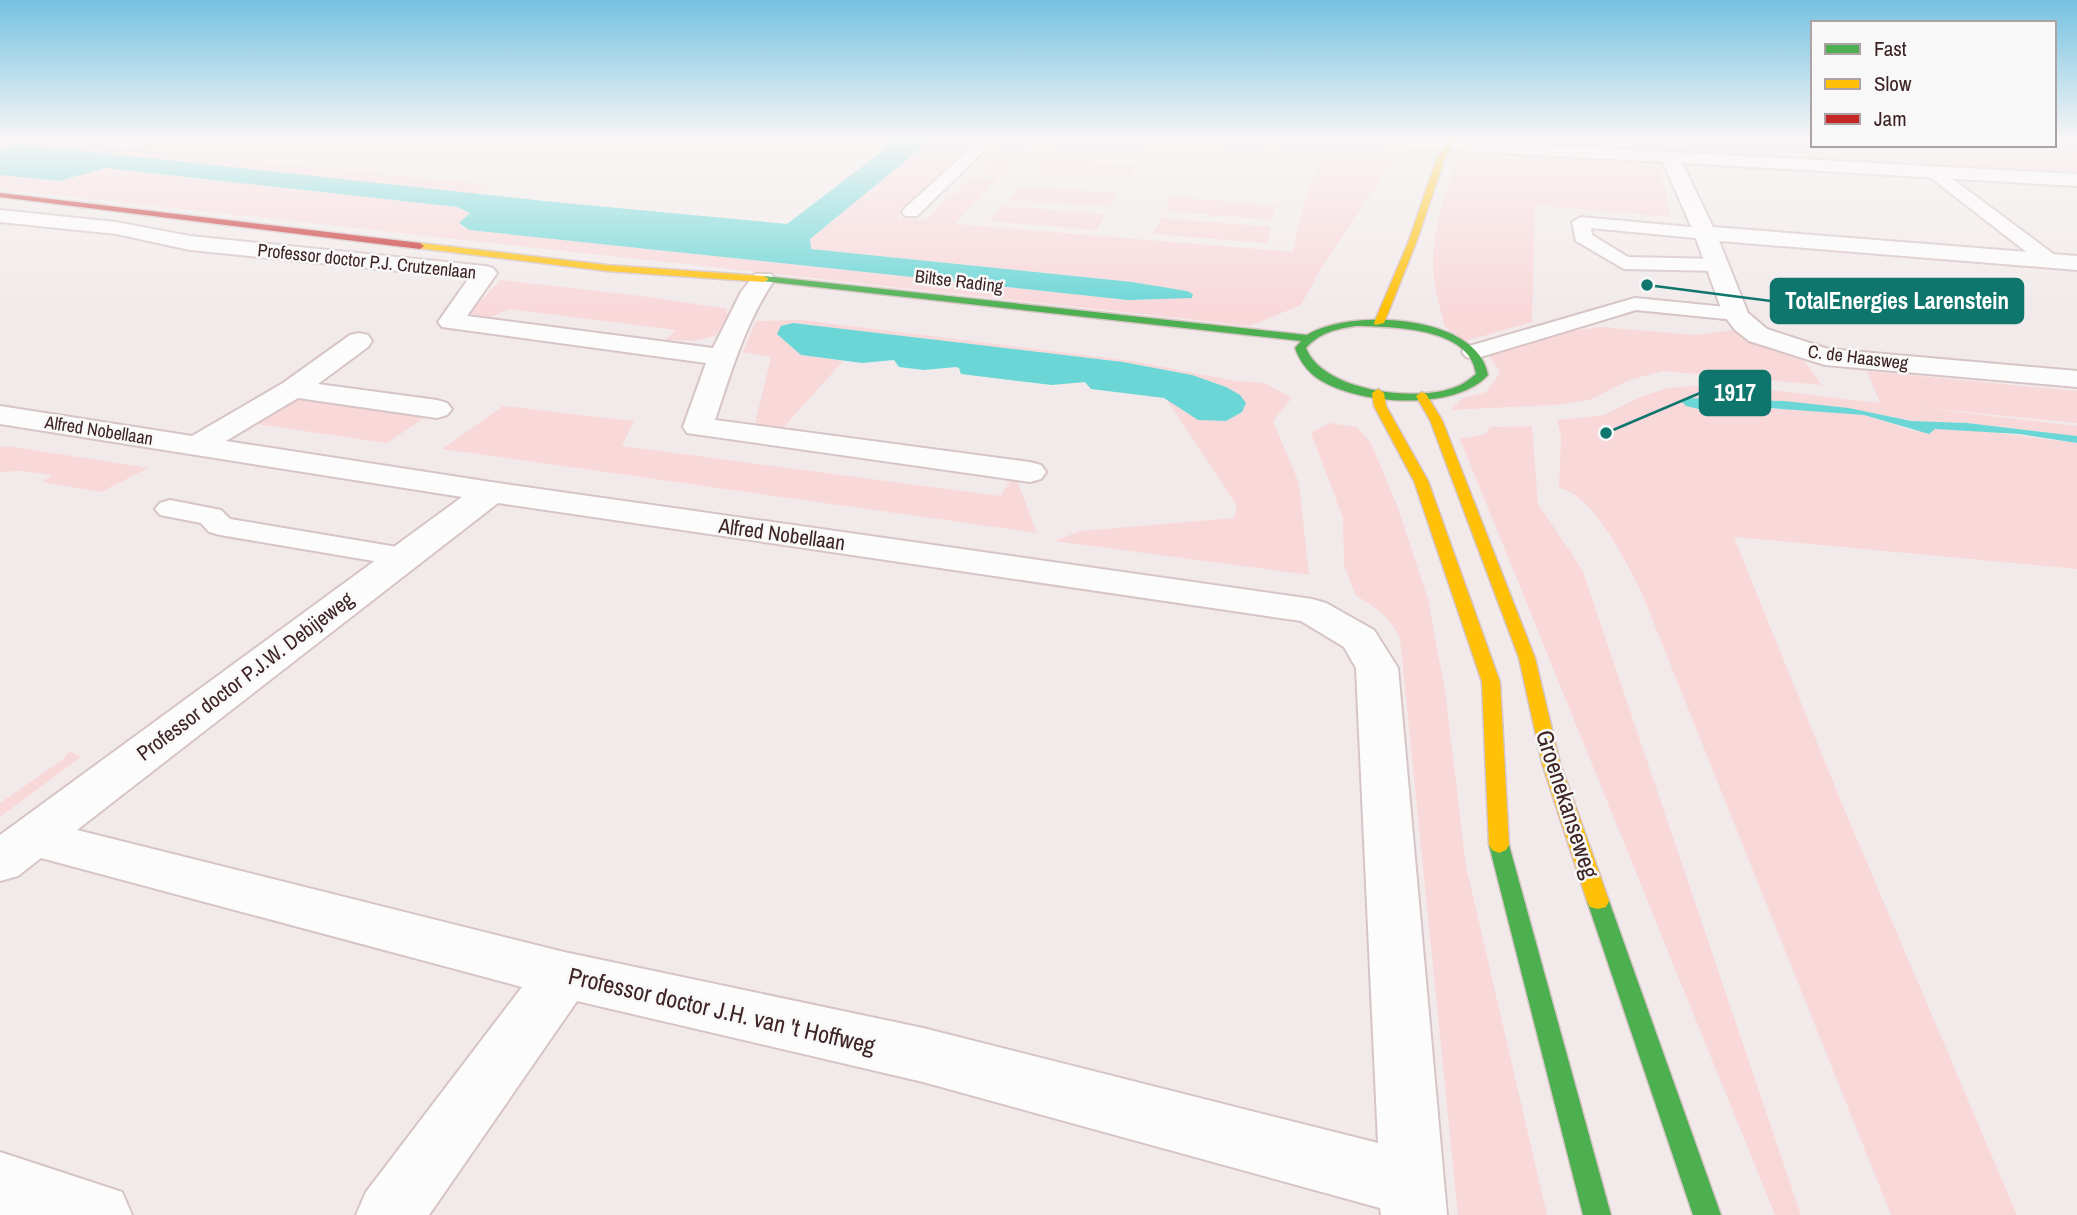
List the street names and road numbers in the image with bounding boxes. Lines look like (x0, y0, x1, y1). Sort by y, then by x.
street label: Professor doctor P.J. Crutzenlaan (256, 237, 478, 285)
street label: Biltse Rading (913, 263, 1005, 299)
street label: C. de Haasweg (1806, 338, 1910, 376)
street label: Alfred Nobellaan (42, 409, 155, 451)
street label: Alfred Nobellaan (716, 511, 847, 557)
street label: Professor doctor P.J.W. Debijeweg (131, 584, 360, 767)
street label: Groenekanseweg (1529, 726, 1607, 882)
street label: Professor doctor J.H. van 't Hoffweg (565, 959, 879, 1061)

